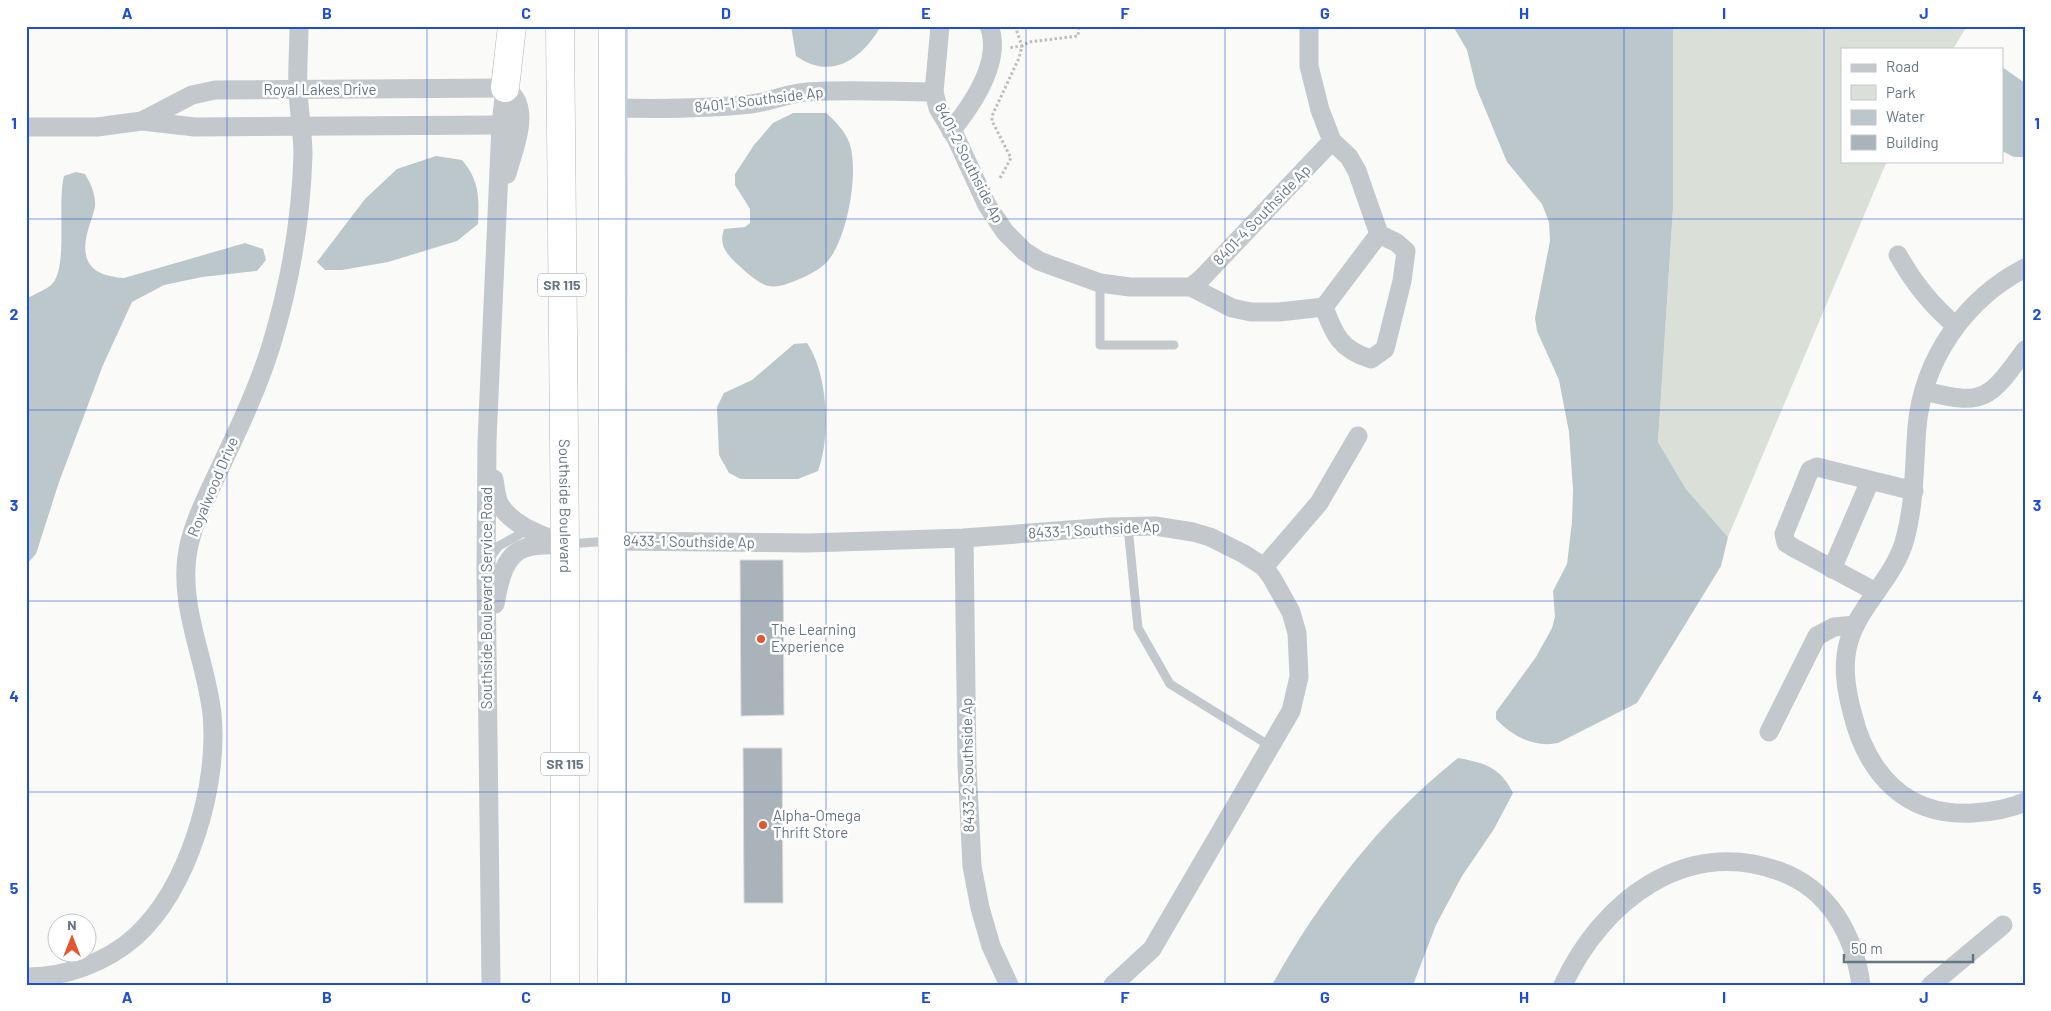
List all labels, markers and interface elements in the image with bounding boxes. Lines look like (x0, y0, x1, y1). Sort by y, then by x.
text: A (122, 3, 133, 22)
text: B (322, 3, 332, 22)
text: C (521, 3, 531, 22)
text: D (721, 3, 731, 22)
text: E (921, 3, 931, 22)
text: F (1121, 3, 1130, 22)
text: G (1320, 3, 1330, 22)
text: H (1519, 3, 1529, 22)
text: I (1722, 3, 1726, 22)
text: J (1919, 3, 1929, 22)
legend (1841, 48, 2004, 162)
text: Road (1886, 57, 1919, 75)
street label: Royal Lakes Drive (264, 80, 376, 98)
street label: 8401-1 Southside Ap (693, 82, 824, 116)
text: Park (1886, 83, 1916, 101)
street label: 8401-2 Southside Ap (932, 99, 1008, 226)
text: Water (1886, 107, 1925, 125)
text: 1 (11, 113, 17, 132)
text: 1 (2034, 113, 2040, 132)
text: Building (1886, 133, 1939, 151)
street label: 8401-4 Southside Ap (1209, 160, 1314, 268)
road number: SR 115 (538, 274, 586, 296)
text: 2 (10, 304, 19, 323)
text: 2 (2033, 304, 2042, 323)
street label: Royalwood Drive (183, 434, 241, 539)
street label: Southside Boulevard (556, 439, 575, 573)
street label: Southside Boulevard Service Road (477, 487, 495, 709)
text: 3 (10, 495, 18, 514)
text: 3 (2033, 495, 2041, 514)
street label: 8433-1 Southside Ap (1028, 517, 1160, 541)
street label: 8433-1 Southside Ap (623, 531, 755, 551)
place label: The Learning Experience (771, 620, 856, 655)
marker: The Learning Experience (755, 633, 767, 645)
text: 4 (9, 686, 19, 705)
text: 4 (2032, 686, 2042, 705)
street label: 8433-2 Southside Ap (957, 698, 977, 832)
road number: SR 115 (541, 752, 589, 776)
place label: Alpha-Omega Thrift Store (773, 806, 861, 841)
marker: Alpha-Omega Thrift Store (757, 819, 769, 831)
text: 5 (10, 878, 19, 897)
text: 5 (2033, 878, 2042, 897)
north arrow (48, 914, 98, 964)
text: N (67, 916, 77, 933)
scale bar (1844, 931, 1972, 963)
text: 50 m (1851, 939, 1883, 957)
text: A (122, 987, 133, 1006)
text: B (322, 987, 332, 1006)
text: C (521, 987, 531, 1006)
text: D (721, 987, 731, 1006)
text: E (921, 987, 931, 1006)
text: F (1121, 987, 1130, 1006)
text: G (1320, 987, 1330, 1006)
text: H (1519, 987, 1529, 1006)
text: I (1722, 987, 1726, 1006)
text: J (1919, 987, 1929, 1006)

